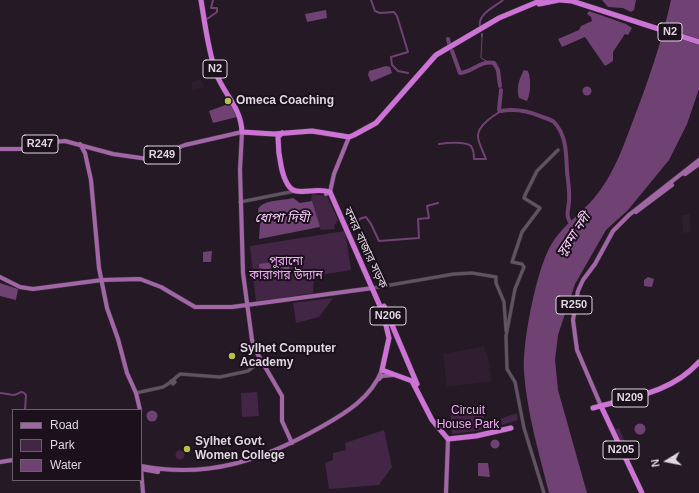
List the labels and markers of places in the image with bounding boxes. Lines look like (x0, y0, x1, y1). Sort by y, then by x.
place label: Omeca Coaching (236, 94, 334, 108)
marker: Omeca Coaching (223, 96, 233, 106)
place label: Sylhet Computer Academy (240, 342, 336, 370)
marker: Sylhet Computer Academy (227, 351, 237, 361)
place label: Sylhet Govt. Women College (195, 435, 285, 463)
marker: Sylhet Govt. Women College (182, 444, 192, 454)

